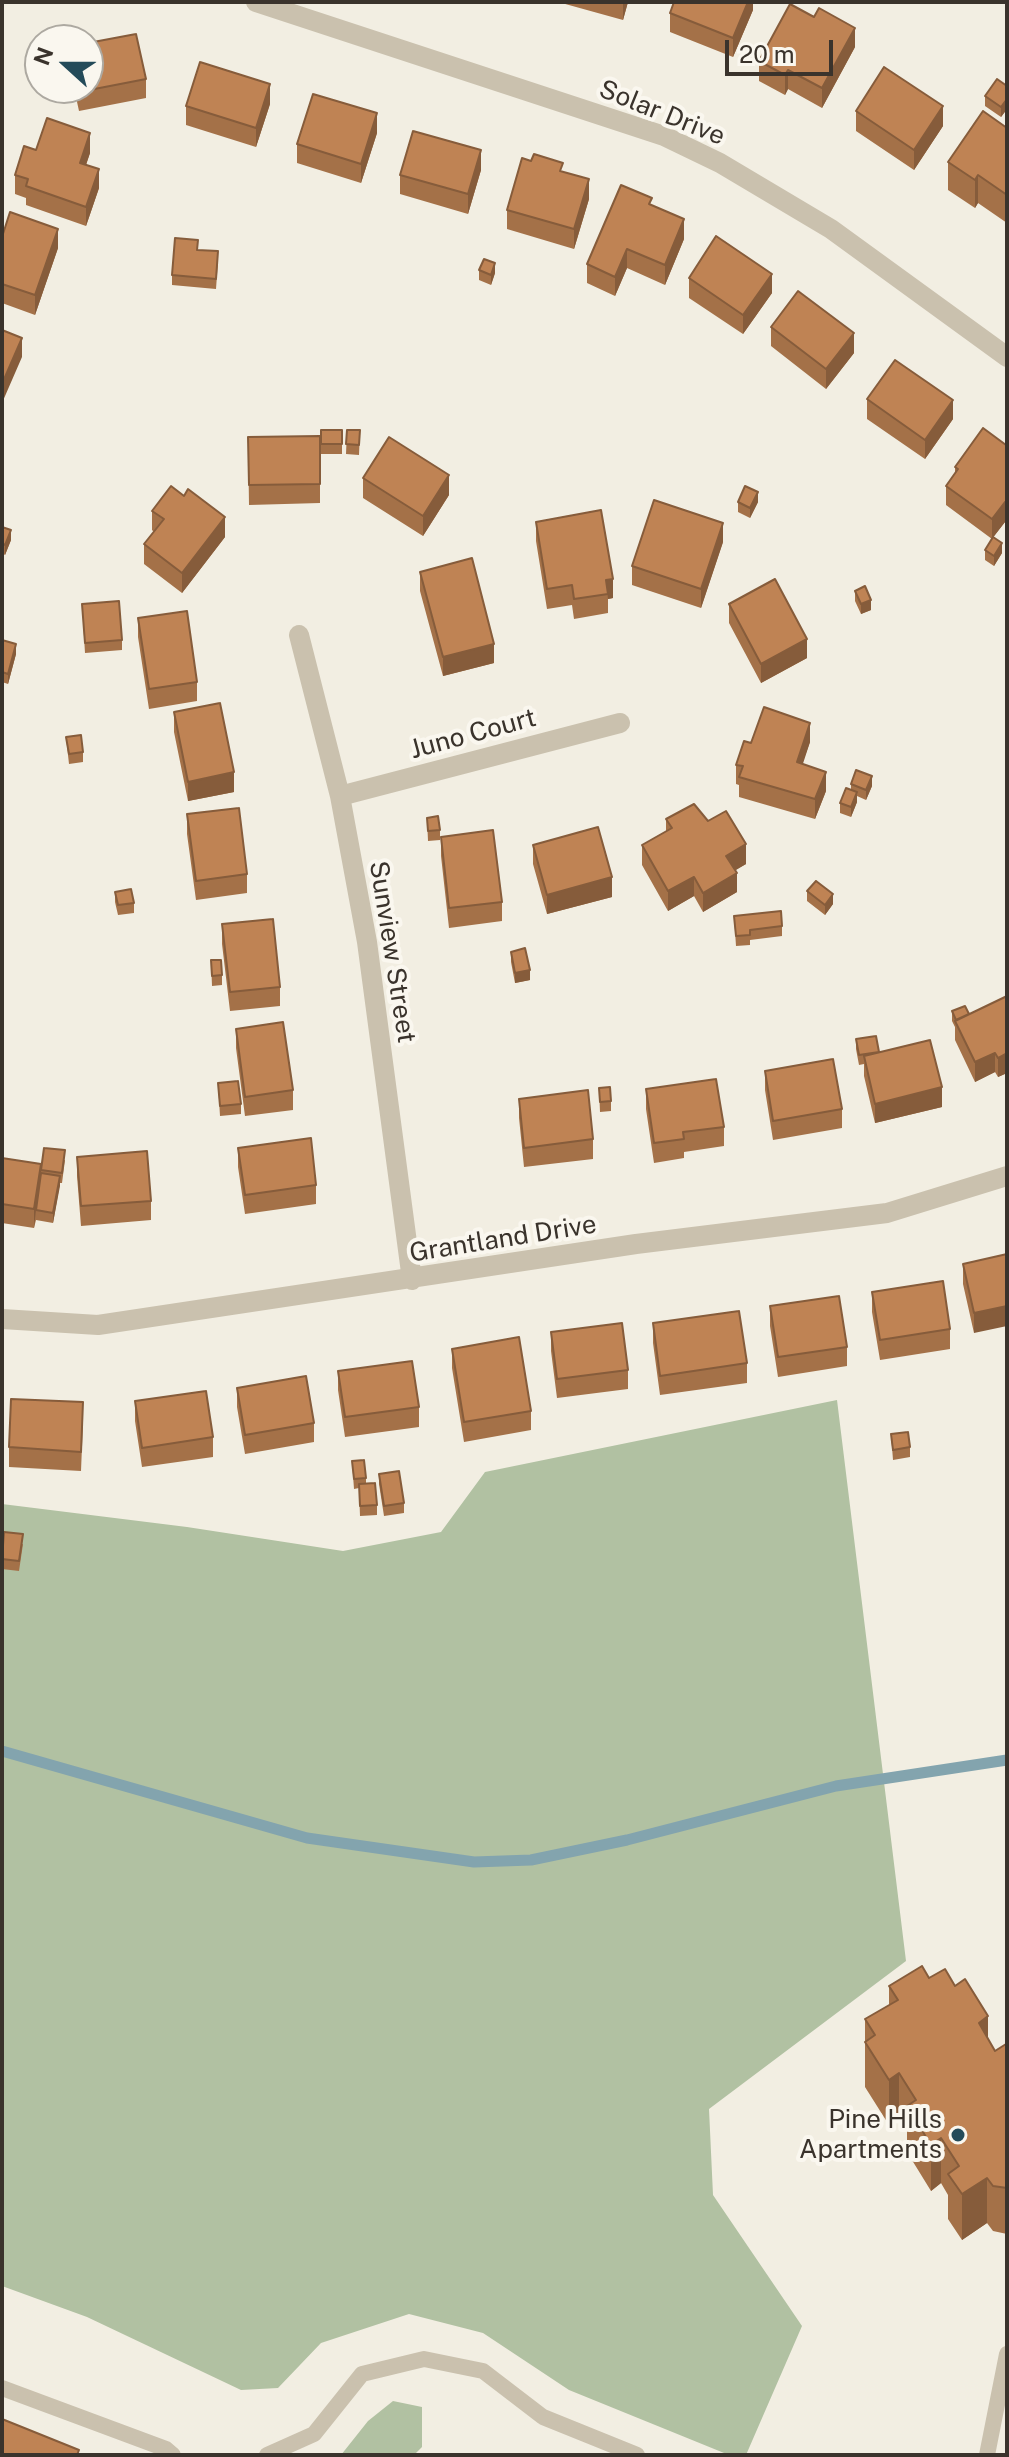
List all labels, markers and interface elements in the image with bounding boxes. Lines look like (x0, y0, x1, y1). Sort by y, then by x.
north arrow (24, 24, 104, 104)
scale bar (729, 24, 837, 74)
text: 20 m (739, 40, 795, 68)
text: N (28, 43, 59, 69)
street label: Solar Drive (595, 74, 729, 152)
street label: Juno Court (407, 702, 539, 766)
street label: Sunview Street (362, 859, 422, 1045)
street label: Grantland Drive (407, 1209, 599, 1269)
place label: Pine Hills Apartments (799, 2104, 942, 2166)
marker: Pine Hills Apartments (949, 2126, 967, 2144)

